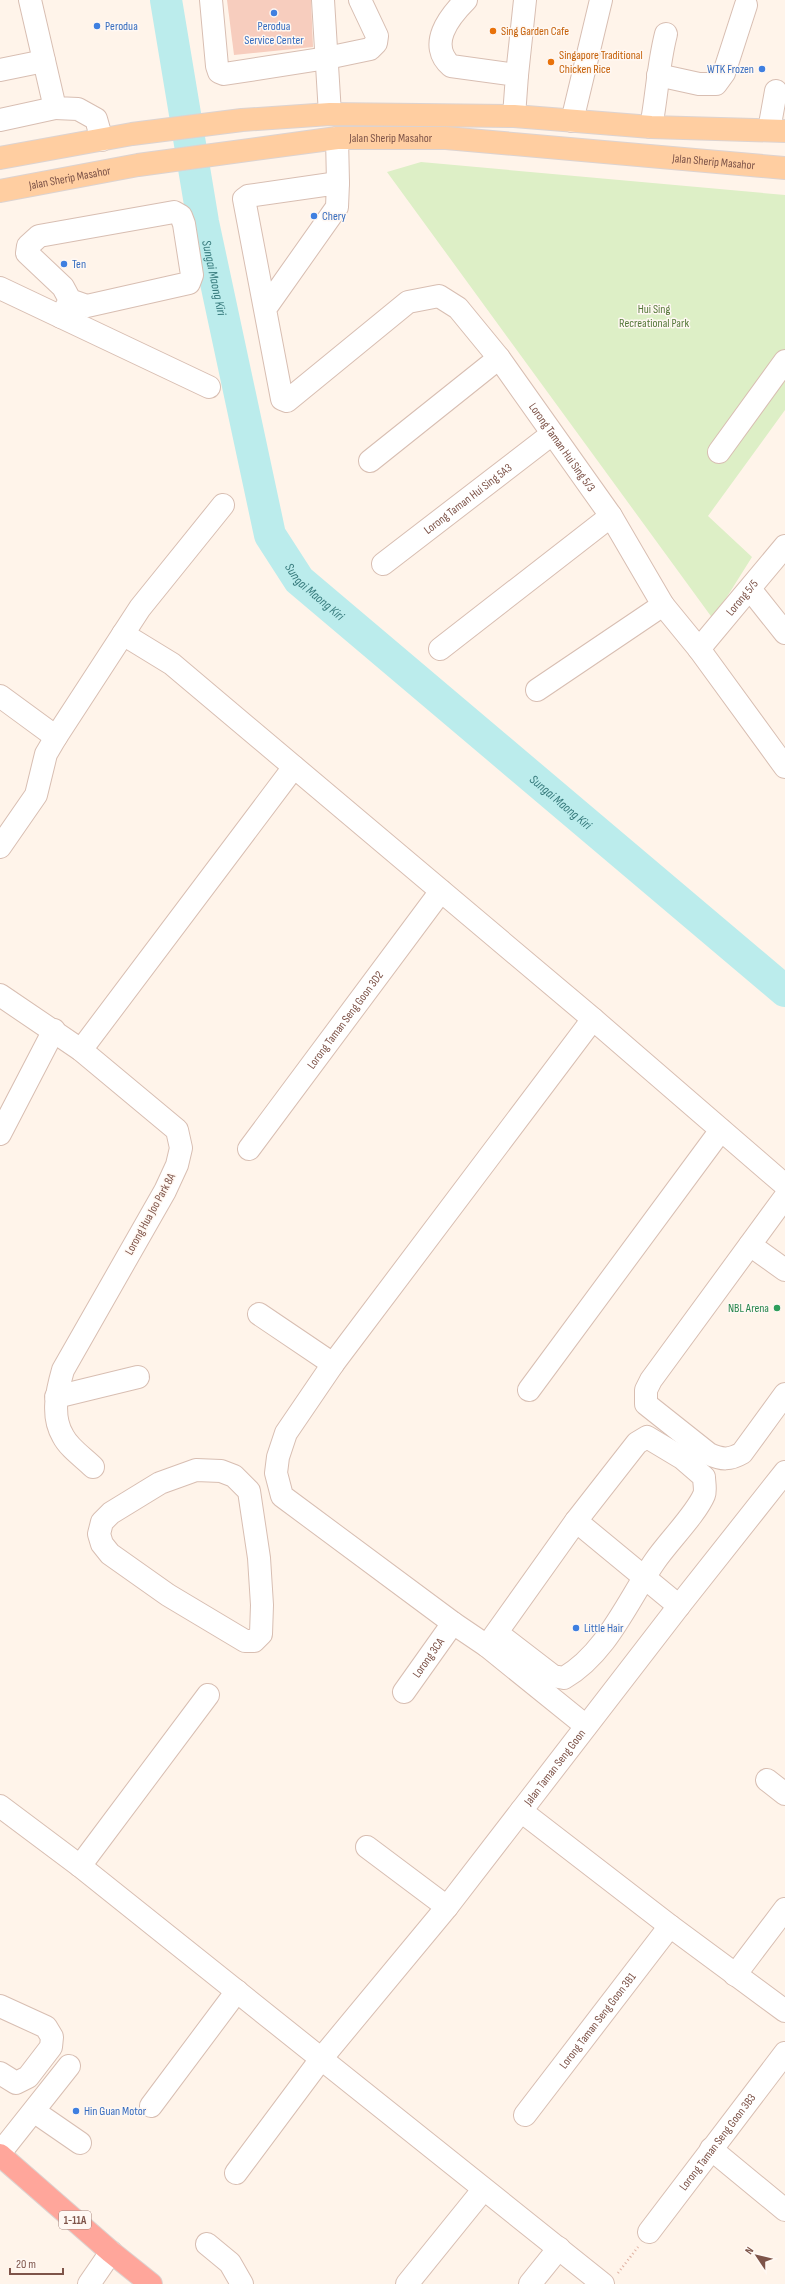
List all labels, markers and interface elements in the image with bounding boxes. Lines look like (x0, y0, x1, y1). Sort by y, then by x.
marker: Perodua Service Center (269, 8, 279, 18)
place label: Perodua (105, 19, 138, 34)
place label: Perodua Service Center (244, 19, 304, 48)
marker: Perodua (92, 21, 102, 31)
place label: Sing Garden Cafe (501, 24, 569, 39)
marker: Sing Garden Cafe (488, 26, 498, 36)
place label: Singapore Traditional Chicken Rice (559, 48, 643, 77)
marker: Singapore Traditional Chicken Rice (546, 57, 556, 67)
place label: WTK Frozen (707, 62, 754, 77)
marker: WTK Frozen (757, 64, 767, 74)
street label: Jalan Sherip Masahor (348, 131, 433, 146)
street label: Jalan Sherip Masahor (671, 151, 756, 173)
street label: Jalan Sherip Masahor (27, 163, 113, 194)
place label: Chery (322, 209, 346, 224)
marker: Chery (309, 211, 319, 221)
water label: Sungai Maong Kiri (198, 239, 230, 318)
place label: Ten (72, 257, 86, 272)
marker: Ten (59, 259, 69, 269)
park label: Hui Sing Recreational Park (619, 302, 689, 331)
street label: Lorong Taman Hui Sing 5/3 (525, 400, 598, 495)
street label: Lorong Taman Hui Sing 5A3 (421, 461, 515, 538)
water label: Sungai Maong Kiri (281, 560, 348, 624)
street label: Lorong 5/5 (723, 577, 762, 619)
water label: Sungai Maong Kiri (526, 772, 595, 834)
street label: Lorong Taman Seng Goon 3D2 (304, 968, 387, 1072)
street label: Lorong Hua Joo Park 8A (122, 1170, 180, 1258)
place label: NBL Arena (728, 1301, 769, 1316)
marker: NBL Arena (772, 1303, 782, 1313)
place label: Little Hair (584, 1621, 624, 1636)
marker: Little Hair (571, 1623, 581, 1633)
street label: Lorong 3CA (409, 1634, 448, 1681)
street label: Jalan Taman Seng Goon (520, 1727, 589, 1809)
street label: Lorong Taman Seng Goon 3B1 (556, 1969, 640, 2072)
street label: Lorong Taman Seng Goon 3B3 (676, 2091, 759, 2194)
place label: Hin Guan Motor (84, 2104, 147, 2119)
marker: Hin Guan Motor (71, 2106, 81, 2116)
road number: 1-11A (59, 2211, 91, 2229)
north arrow (737, 2236, 777, 2276)
text: N (742, 2244, 756, 2257)
scale bar (10, 2250, 63, 2276)
text: 20 m (16, 2257, 36, 2272)

